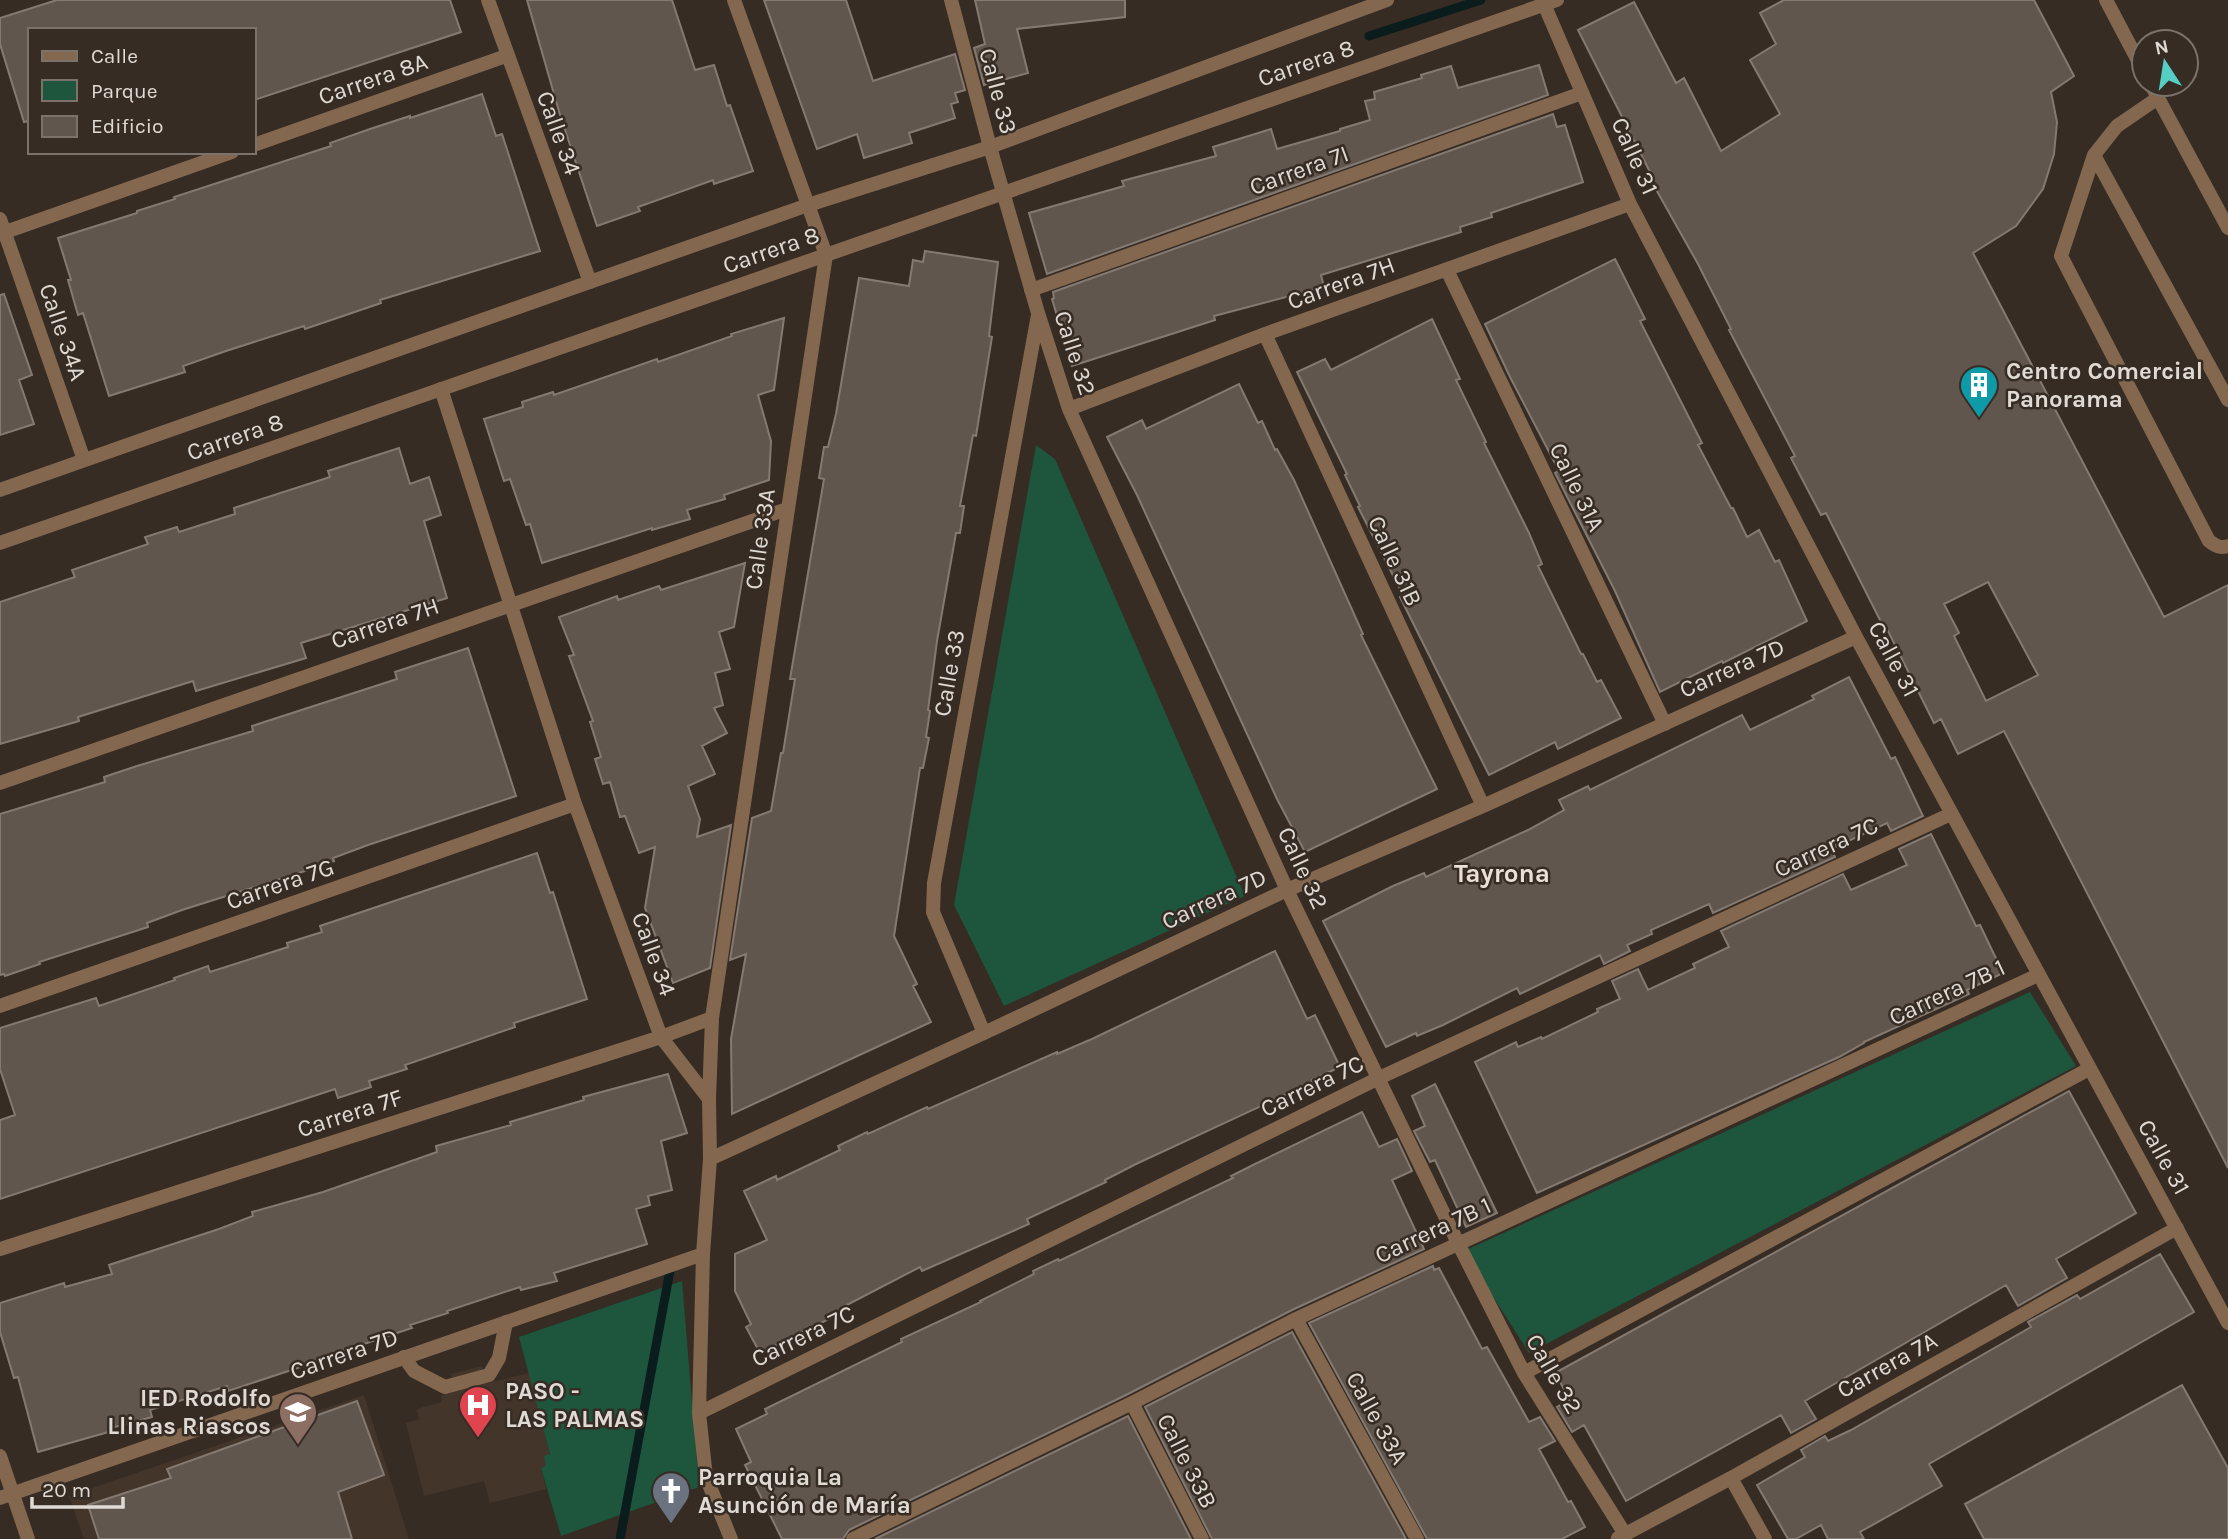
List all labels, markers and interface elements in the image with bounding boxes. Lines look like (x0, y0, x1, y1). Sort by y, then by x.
legend (28, 28, 256, 154)
north arrow (2130, 28, 2200, 98)
street label: Carrera 8 (1254, 33, 1358, 93)
text: N (2153, 35, 2171, 60)
text: Calle (91, 44, 138, 68)
street label: Calle 33 (973, 45, 1023, 137)
street label: Carrera 8A (315, 47, 432, 111)
text: Parque (91, 79, 158, 103)
street label: Calle 34 (531, 87, 587, 179)
street label: Calle 31 (1606, 113, 1664, 199)
text: Edificio (91, 114, 164, 138)
street label: Carrera 7I (1246, 139, 1352, 201)
street label: Carrera 8 (719, 220, 823, 280)
street label: Carrera 7H (1283, 251, 1399, 315)
street label: Calle 34A (33, 280, 93, 384)
street label: Calle 32 (1048, 307, 1102, 399)
place label: Centro Comercial Panorama (2006, 357, 2203, 413)
building icon: Centro Comercial Panorama (1958, 364, 2000, 419)
street label: Carrera 8 (183, 407, 287, 467)
street label: Calle 31A (1544, 438, 1611, 536)
street label: Calle 33A (739, 487, 781, 591)
street label: Calle 31B (1362, 511, 1428, 611)
street label: Carrera 7H (327, 591, 443, 655)
street label: Calle 31 (1863, 616, 1925, 702)
street label: Calle 33 (928, 627, 970, 719)
street label: Carrera 7D (1675, 632, 1789, 704)
street label: Carrera 7C (1770, 811, 1882, 883)
street label: Calle 32 (1272, 822, 1334, 914)
street label: Carrera 7G (223, 853, 337, 915)
district label: Tayrona (1454, 858, 1550, 889)
street label: Carrera 7D (1157, 863, 1271, 935)
street label: Calle 34 (626, 908, 682, 1000)
street label: Carrera 7B 1 (1884, 953, 2010, 1031)
street label: Carrera 7C (1256, 1049, 1368, 1123)
street label: Carrera 7F (294, 1083, 406, 1143)
street label: Calle 31 (2132, 1115, 2196, 1199)
street label: Carrera 7B 1 (1370, 1191, 1496, 1269)
street label: Carrera 7C (747, 1299, 859, 1373)
street label: Carrera 7D (286, 1322, 402, 1386)
street label: Carrera 7A (1832, 1326, 1942, 1404)
street label: Calle 32 (1520, 1329, 1588, 1419)
street label: Calle 33A (1340, 1367, 1414, 1469)
place label: PASO - LAS PALMAS (505, 1377, 644, 1433)
place label: IED Rodolfo Llinas Riascos (107, 1384, 271, 1440)
hospital icon: PASO - LAS PALMAS (457, 1384, 499, 1439)
school or university icon: IED Rodolfo Llinas Riascos (277, 1391, 319, 1446)
street label: Calle 33B (1151, 1409, 1223, 1513)
place label: Parroquia La Asunción de María (698, 1463, 911, 1519)
scale bar (32, 1466, 122, 1510)
church icon: Parroquia La Asunción de María (650, 1470, 692, 1525)
text: 20 m (42, 1478, 91, 1502)

